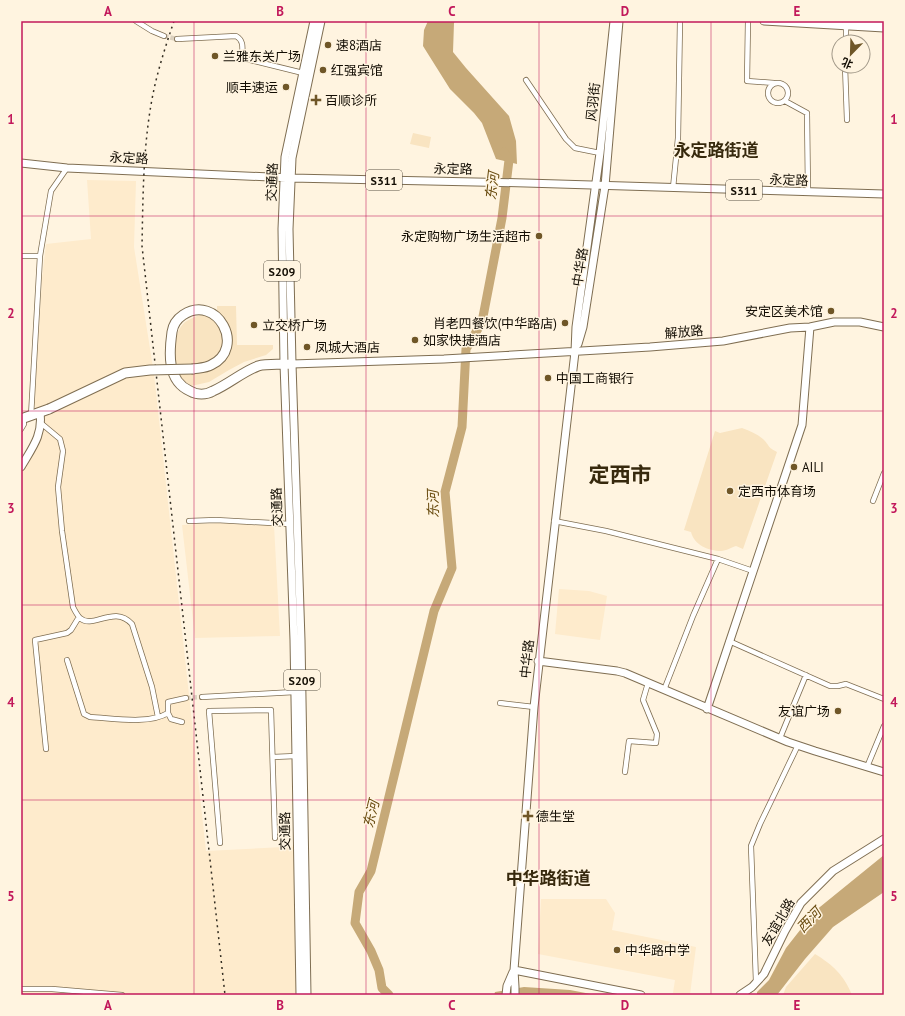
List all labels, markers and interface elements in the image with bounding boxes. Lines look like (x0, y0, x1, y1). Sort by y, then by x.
text: A (104, 3, 112, 20)
text: B (276, 3, 284, 20)
text: C (448, 3, 456, 20)
text: D (621, 3, 629, 20)
text: E (794, 3, 801, 20)
north arrow (831, 34, 871, 74)
place label: 速8酒店 (336, 37, 382, 54)
marker: 速8酒店 (323, 40, 333, 50)
place label: 兰雅东关广场 (223, 48, 301, 65)
marker: 兰雅东关广场 (210, 51, 220, 61)
text: 北 (839, 55, 855, 72)
place label: 红强宾馆 (331, 62, 383, 79)
marker: 红强宾馆 (318, 65, 328, 75)
place label: 顺丰速运 (226, 79, 278, 96)
marker: 顺丰速运 (281, 82, 291, 92)
street label: 风羽街 (583, 82, 603, 122)
place label: 百顺诊所 (325, 92, 377, 109)
marker: 百顺诊所 (310, 94, 322, 106)
text: 1 (7, 111, 15, 128)
text: 1 (890, 111, 898, 128)
district label: 永定路街道 (674, 139, 759, 161)
street label: 永定路 (109, 148, 149, 168)
street label: 永定路 (433, 160, 473, 178)
street label: 交通路 (263, 162, 281, 202)
water label: 东河 (481, 168, 503, 201)
road number: S311 (366, 170, 402, 190)
street label: 永定路 (769, 171, 809, 189)
road number: S311 (726, 180, 762, 200)
place label: 永定购物广场生活超市 (401, 228, 531, 245)
marker: 永定购物广场生活超市 (534, 231, 544, 241)
street label: 中华路 (569, 246, 591, 288)
road number: S209 (264, 261, 300, 281)
place label: 安定区美术馆 (745, 303, 823, 320)
text: 2 (7, 305, 15, 322)
text: 2 (890, 305, 898, 322)
marker: 安定区美术馆 (826, 306, 836, 316)
place label: 肖老四餐饮(中华路店) (433, 315, 557, 332)
place label: 立交桥广场 (262, 317, 327, 334)
marker: 肖老四餐饮(中华路店) (560, 318, 570, 328)
marker: 立交桥广场 (249, 320, 259, 330)
street label: 解放路 (664, 322, 704, 342)
place label: 如家快捷酒店 (423, 332, 501, 349)
marker: 如家快捷酒店 (410, 335, 420, 345)
place label: 凤城大酒店 (315, 339, 380, 356)
marker: 凤城大酒店 (302, 342, 312, 352)
place label: 中国工商银行 (556, 370, 634, 387)
marker: 中国工商银行 (543, 373, 553, 383)
place label: AILI (802, 459, 824, 476)
district label: 定西市 (589, 461, 652, 488)
marker: AILI (789, 462, 799, 472)
place label: 定西市体育场 (738, 483, 816, 500)
marker: 定西市体育场 (725, 486, 735, 496)
street label: 交通路 (268, 487, 286, 527)
water label: 东河 (424, 487, 442, 518)
text: 3 (7, 500, 15, 517)
text: 3 (890, 500, 898, 517)
street label: 中华路 (517, 639, 537, 679)
road number: S209 (284, 670, 320, 690)
text: 4 (7, 694, 15, 711)
text: 4 (890, 694, 898, 711)
place label: 友谊广场 (778, 703, 830, 720)
marker: 友谊广场 (833, 706, 843, 716)
water label: 东河 (359, 795, 384, 830)
place label: 德生堂 (536, 808, 575, 825)
street label: 交通路 (276, 811, 294, 851)
marker: 德生堂 (523, 811, 533, 821)
district label: 中华路街道 (506, 867, 591, 889)
text: 5 (7, 888, 15, 905)
text: 5 (890, 888, 898, 905)
street label: 友谊北路 (758, 895, 798, 949)
water label: 西河 (793, 902, 827, 936)
place label: 中华路中学 (625, 942, 690, 959)
marker: 中华路中学 (612, 945, 622, 955)
text: A (104, 997, 112, 1014)
text: B (276, 997, 284, 1014)
text: C (448, 997, 456, 1014)
text: D (621, 997, 629, 1014)
text: E (794, 997, 801, 1014)

